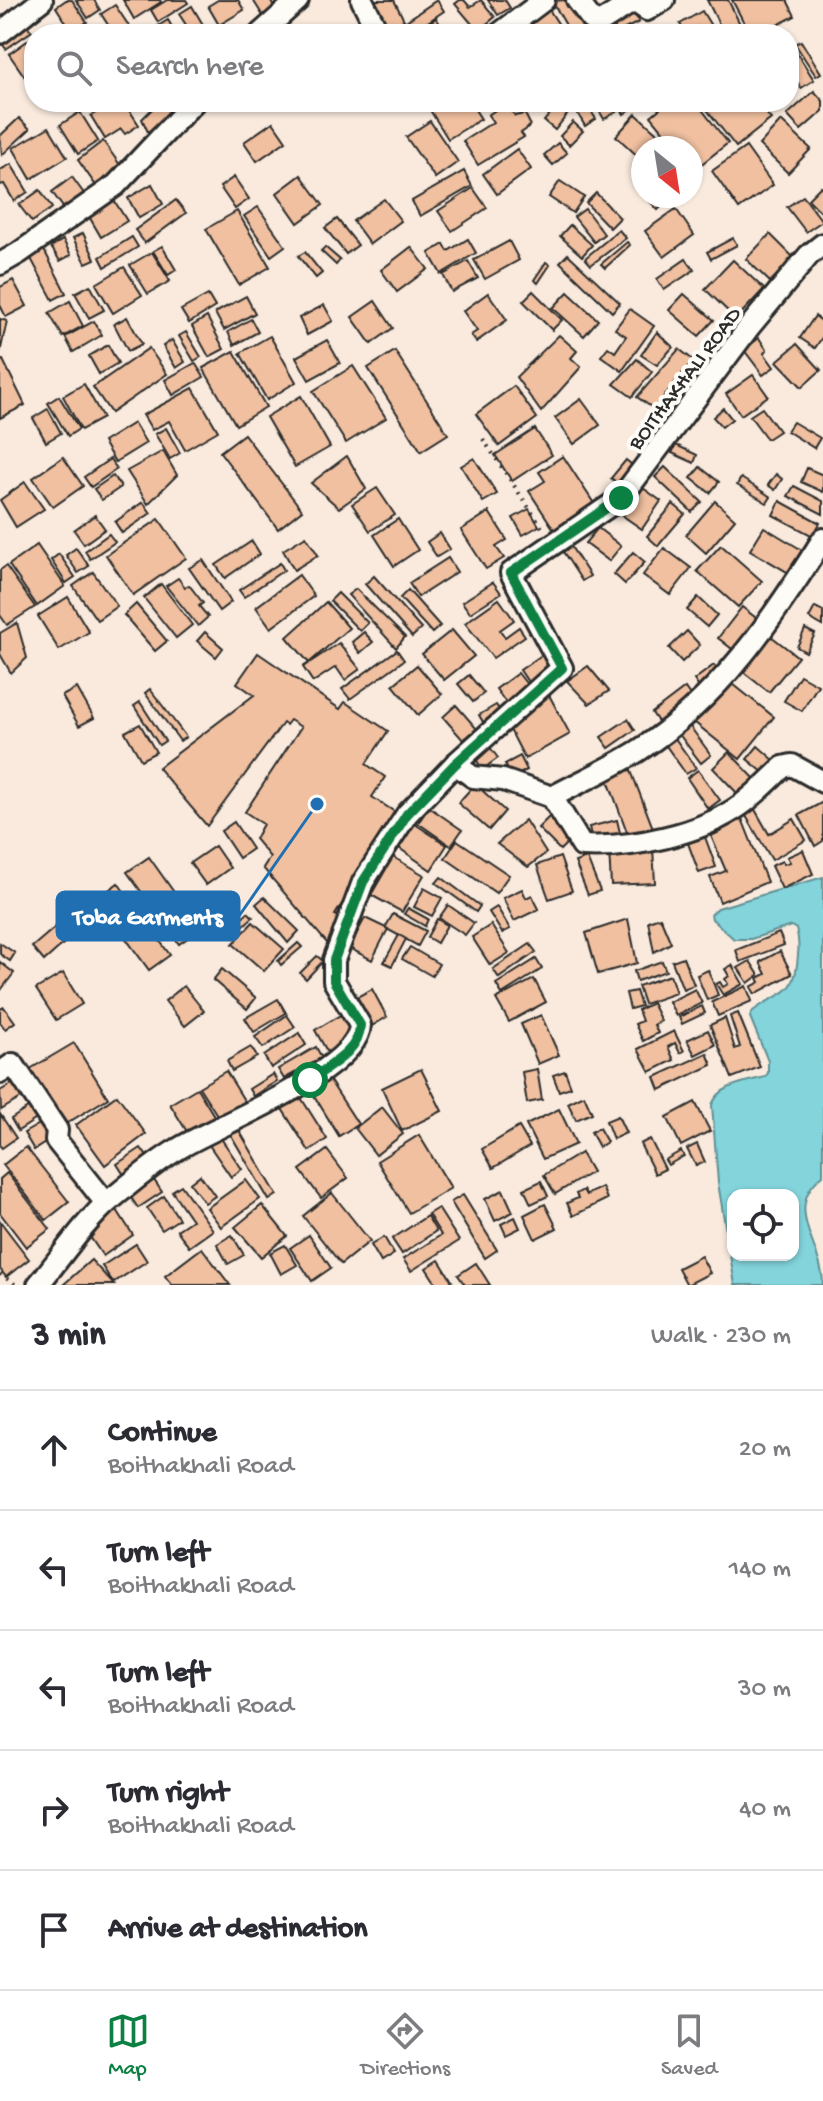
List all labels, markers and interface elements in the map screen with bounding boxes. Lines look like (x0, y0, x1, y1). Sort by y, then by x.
search box (24, 24, 799, 112)
icon: search (52, 46, 96, 90)
text: Search here (116, 51, 264, 86)
north arrow (631, 136, 703, 208)
street label: BOITHAKHALI ROAD (623, 302, 749, 457)
route end (603, 480, 639, 516)
callout: Toba Garments (57, 892, 239, 940)
text: Toba Garments (71, 905, 224, 934)
route start (292, 1062, 328, 1098)
map controls (727, 1189, 799, 1261)
button: locate (727, 1189, 799, 1261)
text: 3 min (32, 1317, 105, 1357)
text: Walk · 230 m (651, 1322, 791, 1353)
text: Continue (108, 1417, 217, 1452)
icon: ahead (32, 1428, 76, 1472)
text: 20 m (739, 1435, 791, 1466)
text: Boithakhali Road (108, 1452, 294, 1483)
text: Turn left (108, 1537, 209, 1572)
icon: left (32, 1548, 76, 1592)
text: 140 m (729, 1555, 791, 1586)
text: Boithakhali Road (108, 1572, 294, 1603)
text: Turn left (108, 1657, 209, 1692)
icon: left (32, 1668, 76, 1712)
text: 30 m (738, 1675, 791, 1706)
text: Boithakhali Road (108, 1692, 294, 1723)
text: Turn right (108, 1777, 228, 1812)
icon: right (32, 1788, 76, 1832)
text: 40 m (739, 1795, 791, 1826)
text: Boithakhali Road (108, 1812, 294, 1843)
icon: arrive (32, 1908, 76, 1952)
text: Arrive at destination (108, 1913, 368, 1948)
tab: Map (106, 2009, 150, 2083)
tab: Directions (361, 2009, 450, 2083)
tab: Saved (661, 2009, 717, 2083)

